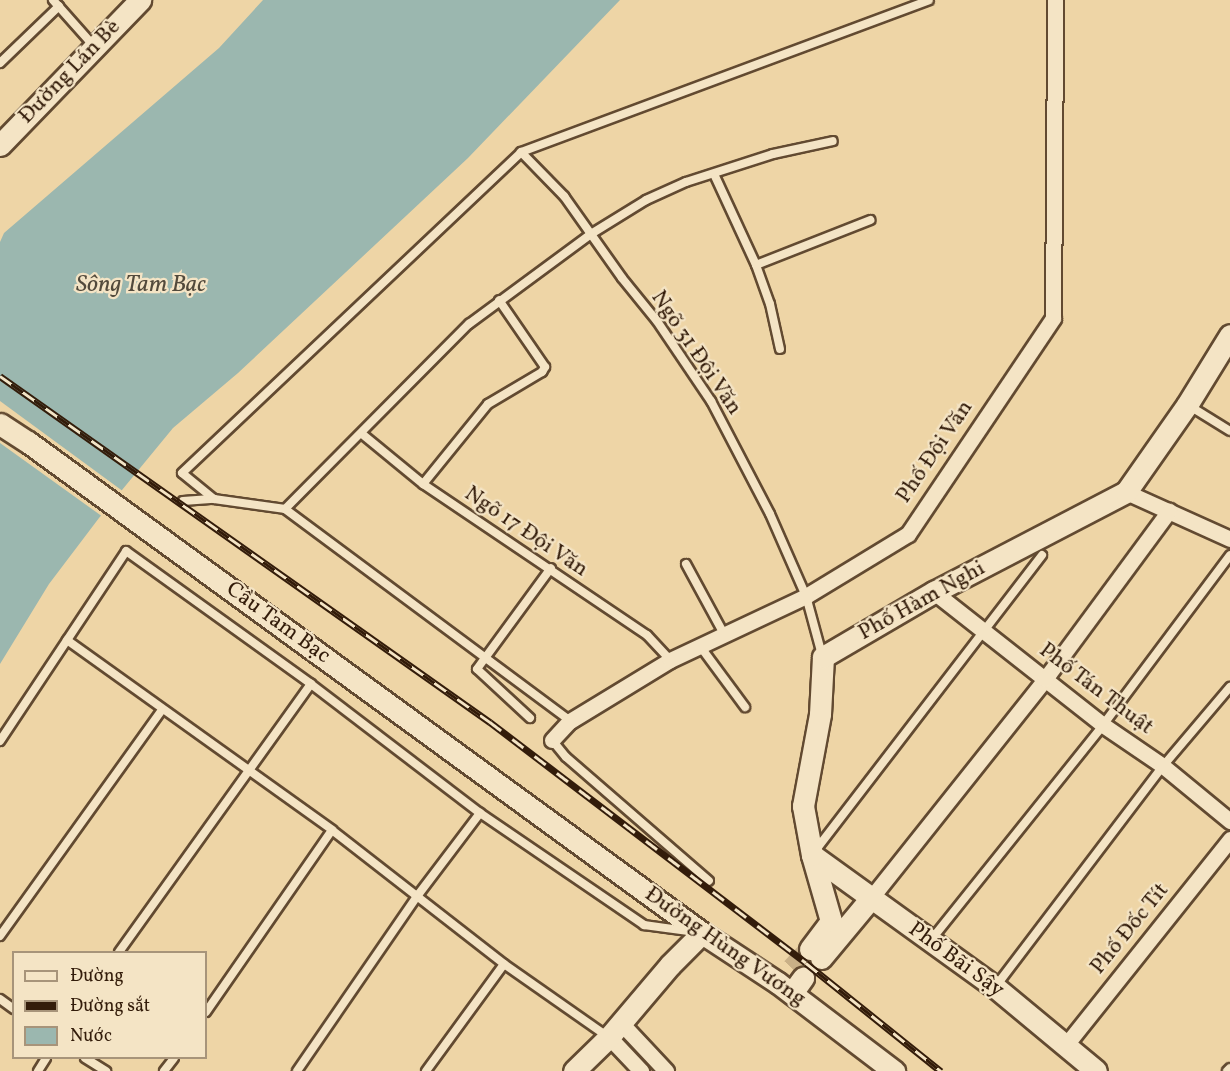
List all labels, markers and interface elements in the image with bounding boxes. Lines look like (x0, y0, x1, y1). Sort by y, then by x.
street label: Đường Lán Bè (14, 14, 126, 130)
water label: Sông Tam Bạc (76, 272, 206, 300)
street label: Ngõ 31 Đội Văn (645, 286, 747, 420)
street label: Phố Đội Văn (891, 395, 979, 509)
street label: Ngõ 17 Đội Văn (459, 481, 593, 583)
street label: Phố Hàm Nghi (854, 555, 990, 647)
street label: Cầu Tam Bạc (220, 576, 336, 670)
street label: Phố Tán Thuật (1033, 637, 1159, 741)
street label: Phố Đốc Tít (1085, 878, 1175, 980)
street label: Đường Hùng Vương (639, 881, 811, 1013)
street label: Phố Bãi Sậy (903, 916, 1009, 1004)
legend (12, 951, 207, 1059)
text: Đường (70, 964, 124, 989)
text: Đường sắt (70, 994, 150, 1019)
text: Nước (70, 1024, 112, 1049)

